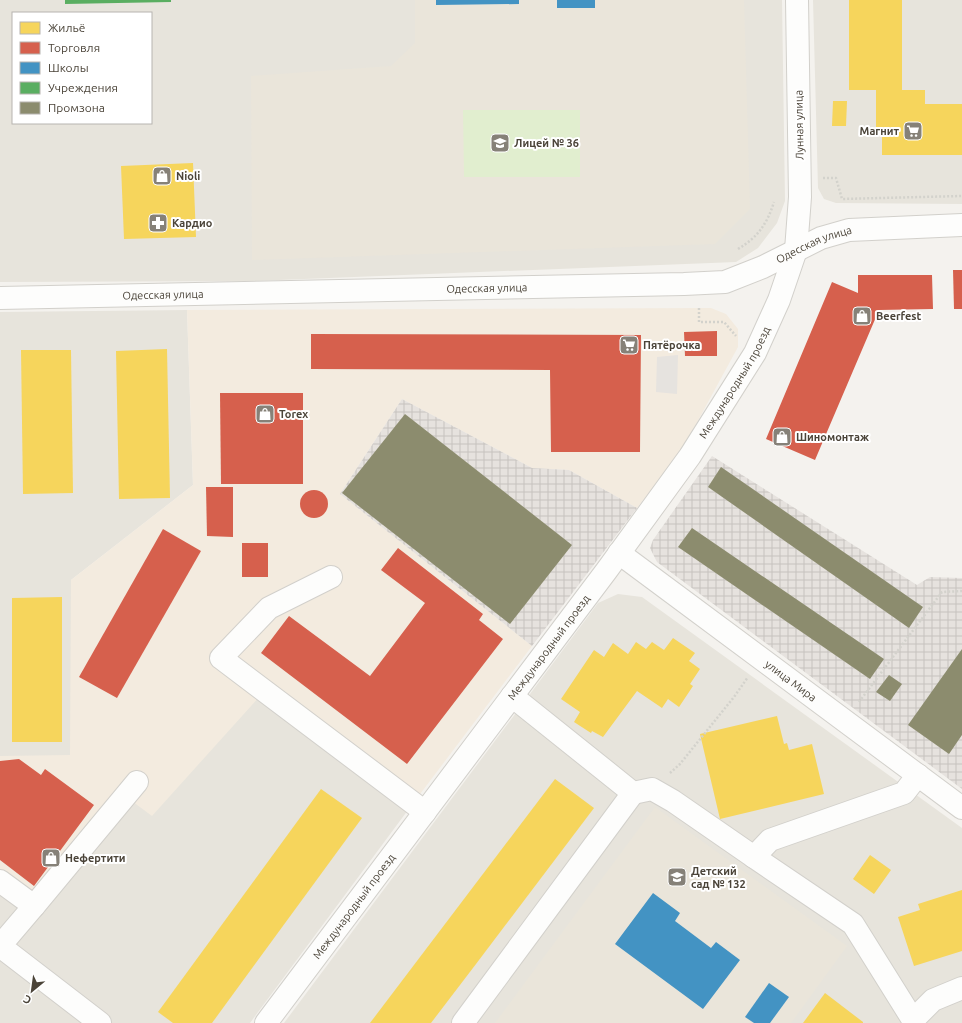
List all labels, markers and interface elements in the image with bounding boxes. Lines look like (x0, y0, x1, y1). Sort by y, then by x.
legend (12, 12, 152, 124)
text: Жильё (48, 21, 85, 34)
text: Торговля (48, 41, 100, 54)
text: Школы (48, 61, 89, 74)
text: Учреждения (48, 81, 118, 94)
street label: Лунная улица (792, 90, 806, 160)
text: Промзона (48, 101, 105, 114)
supermarket icon: Магнит (902, 120, 924, 142)
place label: Магнит (860, 125, 899, 137)
school or university icon: Лицей № 36 (489, 132, 511, 154)
place label: Лицей № 36 (514, 137, 579, 149)
shop icon: Nioli (151, 165, 173, 187)
place label: Nioli (176, 170, 200, 182)
pharmacy icon: Кардио (147, 212, 169, 234)
place label: Кардио (172, 217, 213, 229)
street label: Одесская улица (774, 224, 853, 265)
street label: Одесская улица (446, 281, 528, 295)
street label: Одесская улица (122, 288, 204, 301)
shop icon: Beerfest (851, 305, 873, 327)
place label: Beerfest (876, 310, 921, 322)
street label: Международный проезд (697, 324, 772, 441)
supermarket icon: Пятёрочка (618, 334, 640, 356)
place label: Пятёрочка (643, 339, 701, 351)
shop icon: Torex (254, 403, 276, 425)
place label: Torex (279, 408, 308, 420)
shop icon: Шиномонтаж (771, 426, 793, 448)
place label: Шиномонтаж (796, 431, 869, 443)
street label: Международный проезд (505, 592, 592, 702)
street label: улица Мира (763, 658, 819, 704)
shop icon: Нефертити (40, 847, 62, 869)
street label: Международный проезд (310, 851, 397, 961)
place label: Нефертити (65, 852, 125, 864)
place label: Детский сад № 132 (691, 865, 746, 890)
school or university icon: Детский сад № 132 (666, 866, 688, 888)
north arrow (12, 971, 52, 1011)
text: С (21, 993, 33, 1007)

